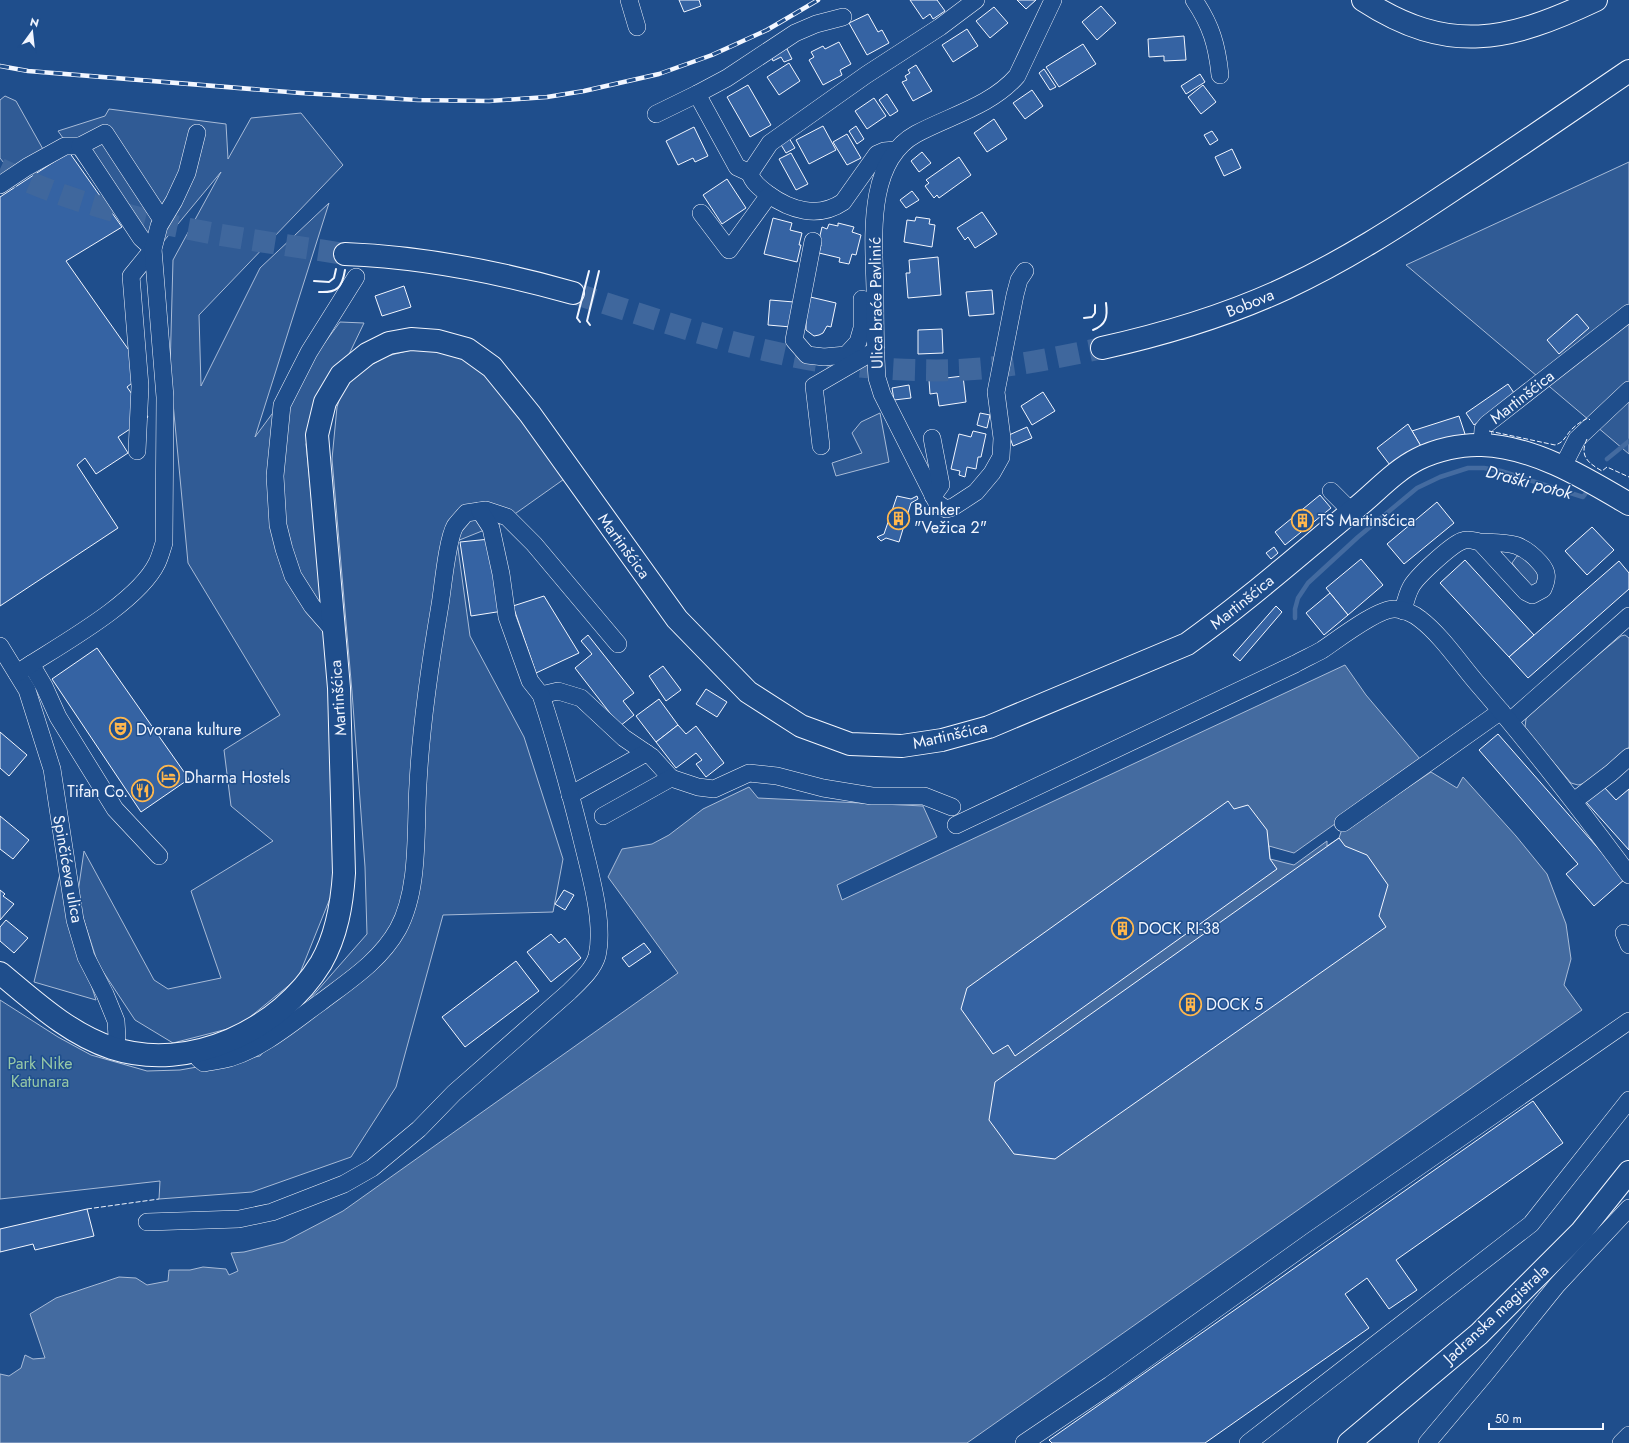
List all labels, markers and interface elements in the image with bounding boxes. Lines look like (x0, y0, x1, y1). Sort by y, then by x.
north arrow (12, 12, 52, 52)
text: N (28, 13, 41, 31)
street label: Ulica braće Pavlinić (863, 237, 889, 369)
street label: Bobova (1222, 283, 1278, 323)
street label: Martinšćica (1485, 364, 1559, 430)
water label: Draški potok (1483, 459, 1575, 505)
place label: Bunker "Vežica 2" (914, 498, 987, 539)
building icon: Bunker "Vežica 2" (885, 505, 911, 531)
building icon: TS Martinšćica (1290, 507, 1316, 533)
street label: Martinšćica (592, 508, 656, 584)
place label: TS Martinšćica (1318, 509, 1415, 532)
street label: Martinšćica (1205, 569, 1279, 635)
street label: Martinšćica (324, 659, 352, 737)
street label: Martinšćica (910, 715, 990, 755)
theatre icon: Dvorana kulture (107, 716, 133, 742)
place label: Dvorana kulture (136, 718, 241, 741)
hotel icon: Dharma Hostels (156, 764, 182, 790)
place label: Dharma Hostels (184, 766, 290, 789)
restaurant icon: Tifan Co. (130, 778, 156, 804)
place label: Tifan Co. (67, 780, 128, 803)
street label: Spinčićeva ulica (47, 813, 89, 925)
building icon: DOCK RI-38 (1109, 915, 1135, 941)
place label: DOCK RI-38 (1138, 917, 1220, 940)
building icon: DOCK 5 (1177, 991, 1203, 1017)
place label: DOCK 5 (1206, 993, 1263, 1016)
park label: Park Nike Katunara (8, 1052, 72, 1093)
street label: Jadranska magistrala (1437, 1259, 1554, 1370)
scale bar (1489, 1405, 1603, 1431)
text: 50 m (1495, 1410, 1522, 1428)

